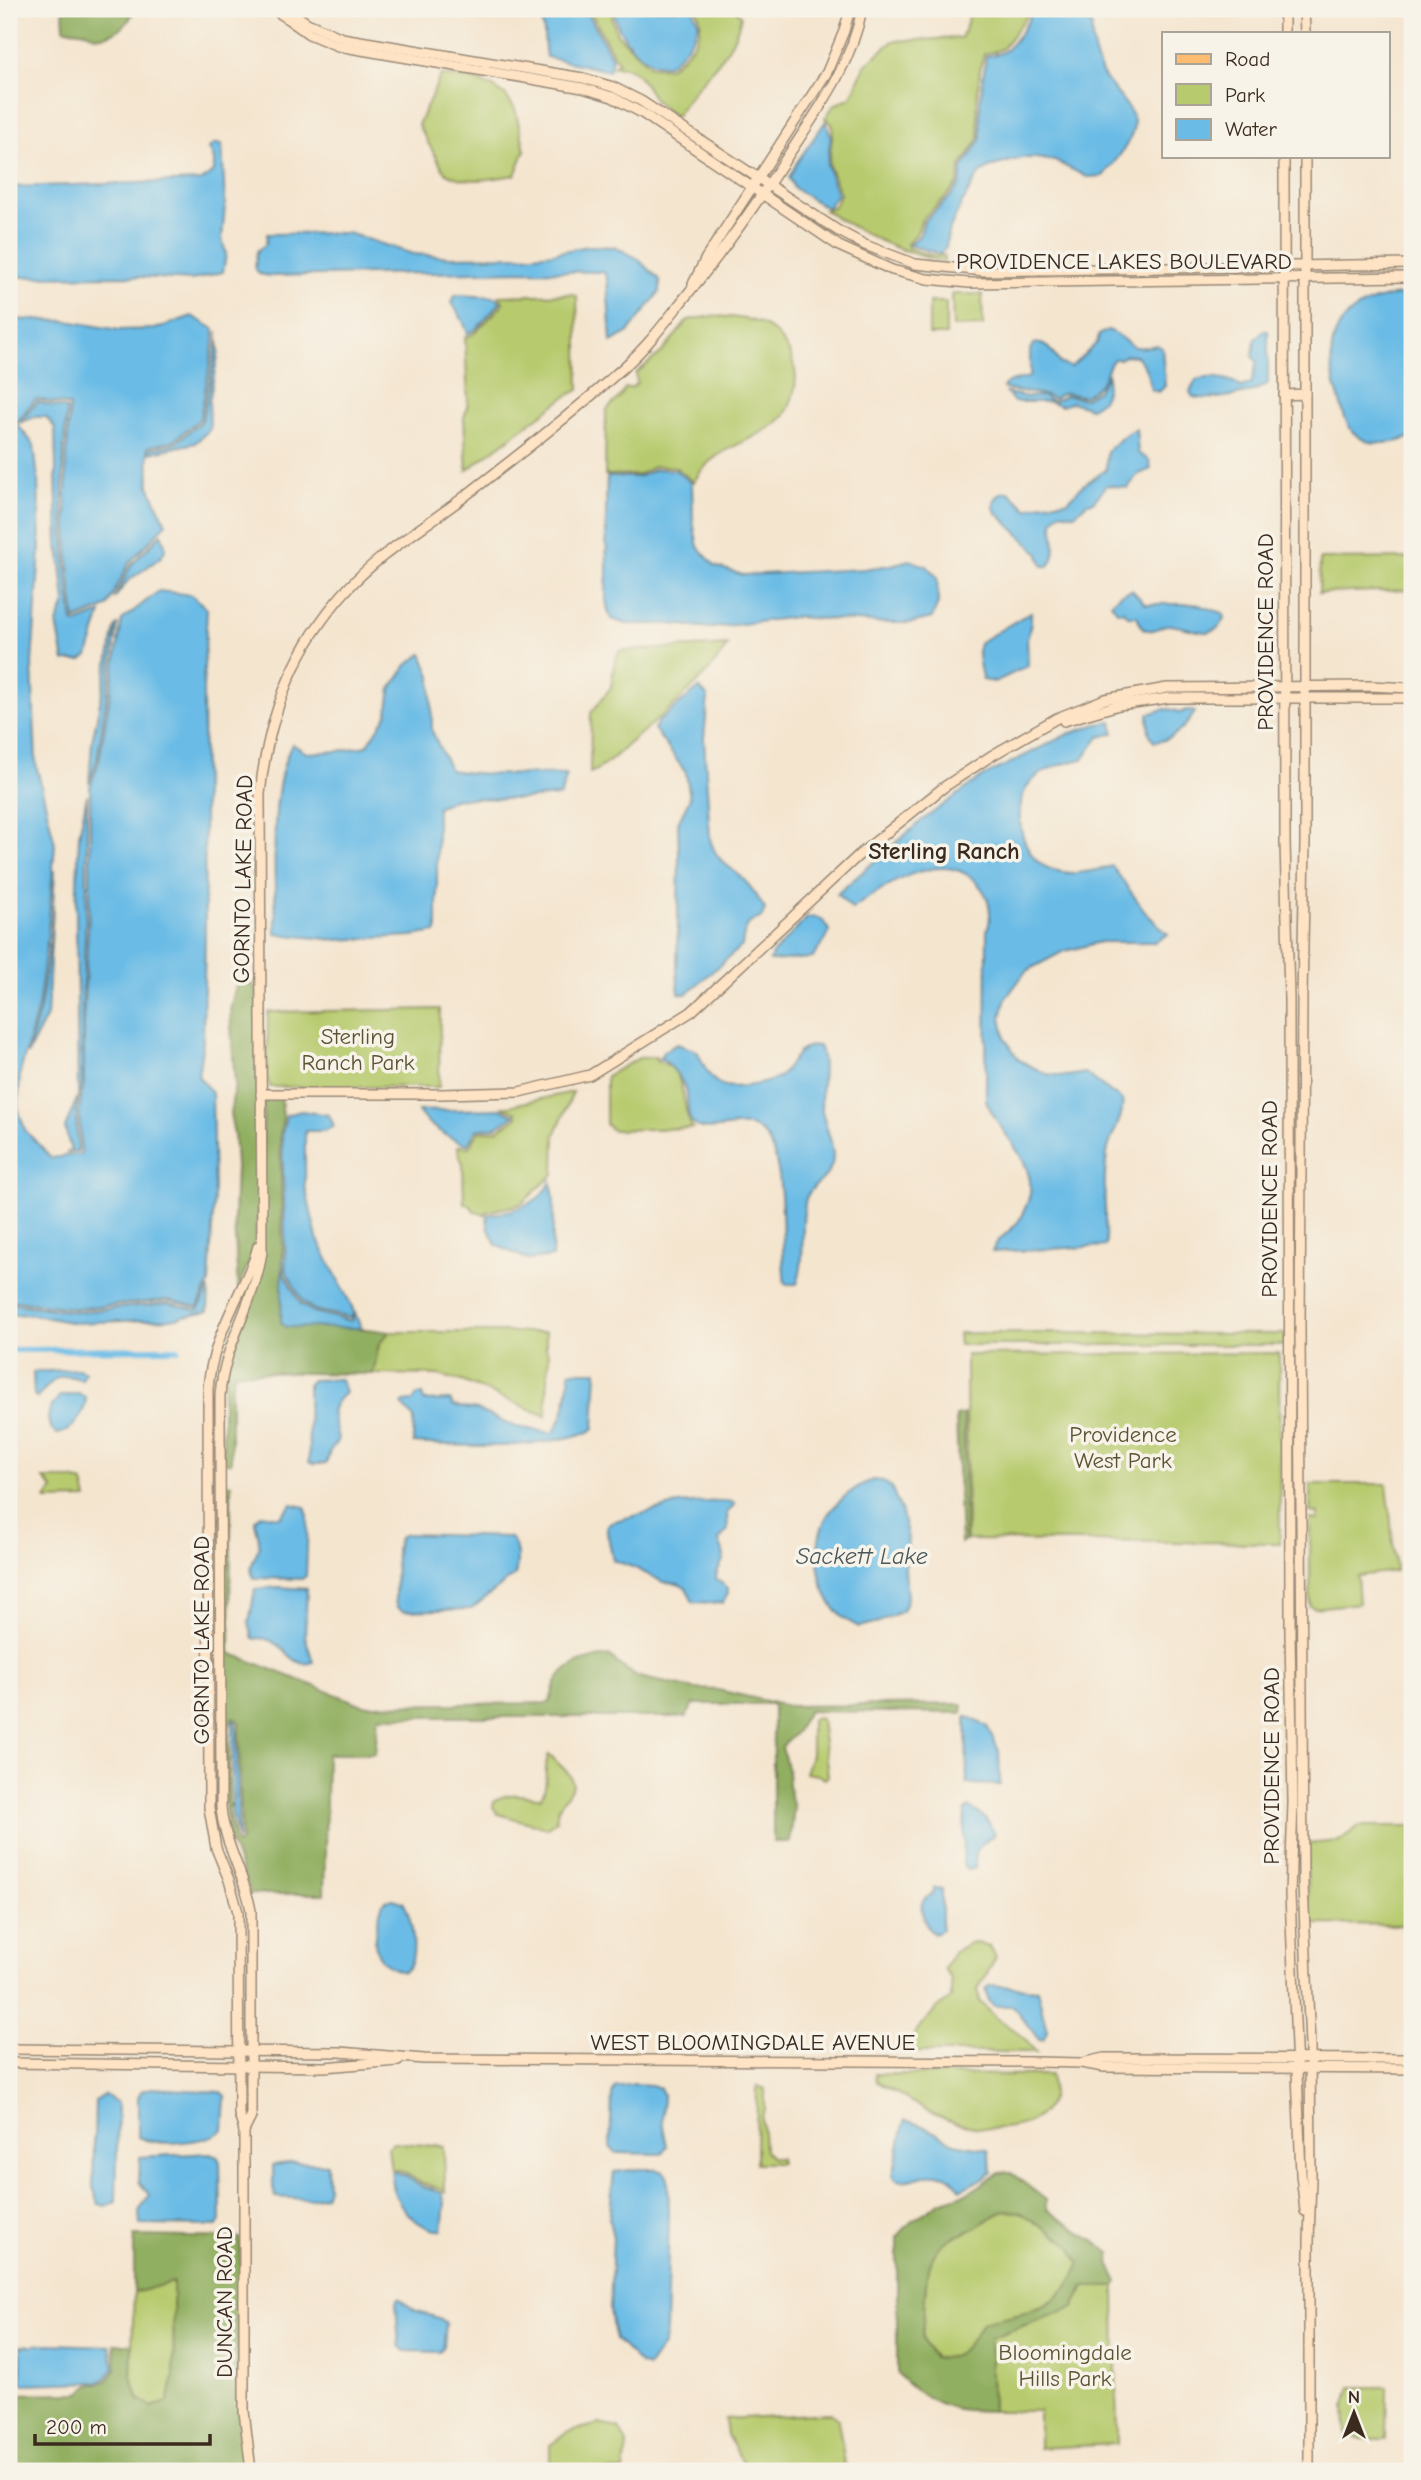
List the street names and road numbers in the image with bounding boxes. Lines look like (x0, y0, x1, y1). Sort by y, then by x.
street label: PROVIDENCE LAKES BOULEVARD (956, 248, 1292, 275)
street label: PROVIDENCE ROAD (1252, 533, 1279, 731)
street label: GORNTO LAKE ROAD (228, 774, 258, 984)
street label: PROVIDENCE ROAD (1256, 1100, 1283, 1298)
street label: GORNTO LAKE ROAD (188, 1536, 215, 1744)
street label: PROVIDENCE ROAD (1258, 1667, 1285, 1865)
street label: WEST BLOOMINGDALE AVENUE (591, 2029, 916, 2056)
street label: DUNCAN ROAD (211, 2226, 238, 2378)

